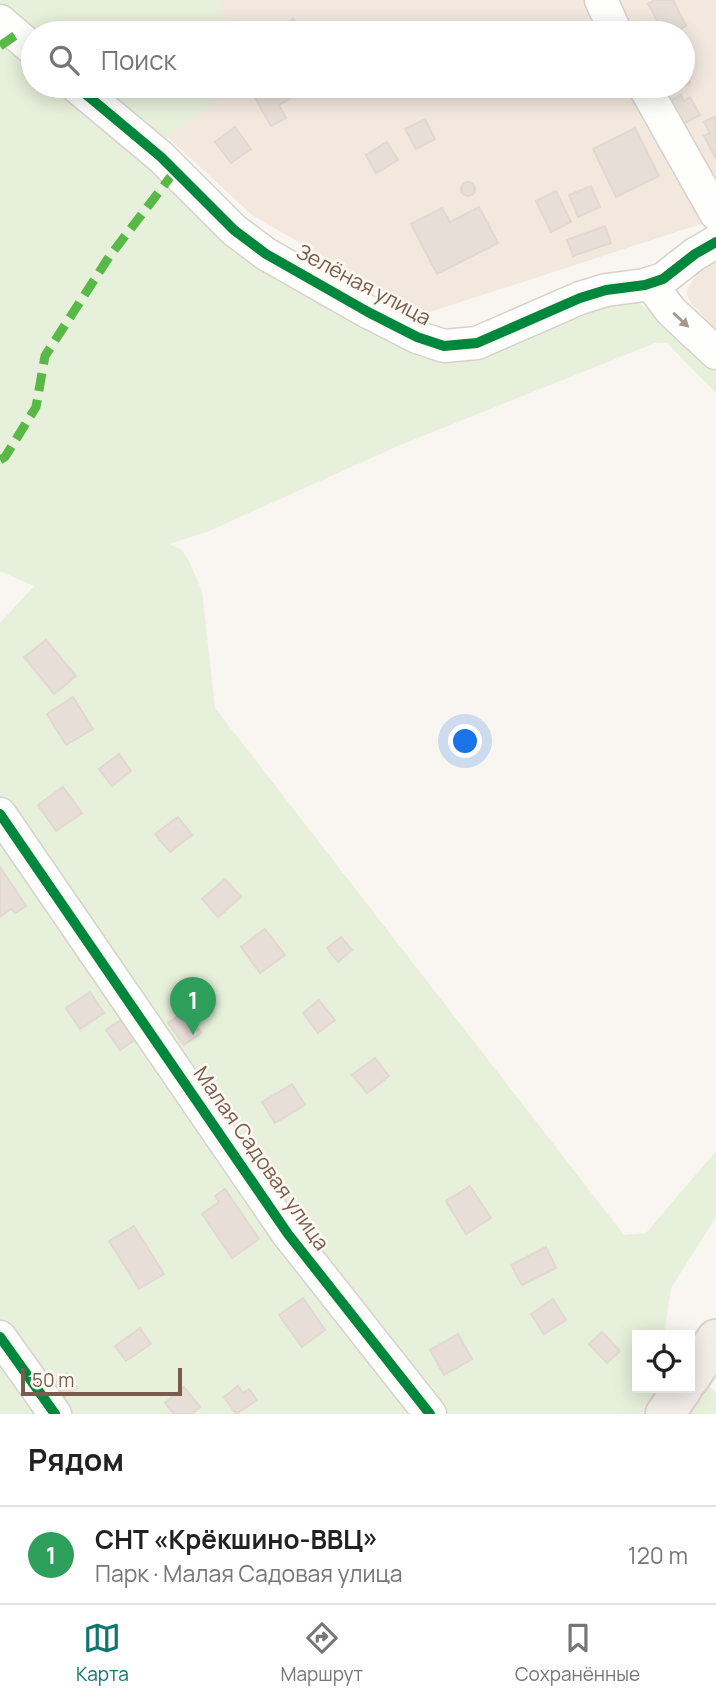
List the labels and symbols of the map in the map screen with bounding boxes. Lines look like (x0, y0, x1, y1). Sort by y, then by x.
street label: Зелёная улица (292, 237, 436, 331)
one-way arrow (672, 312, 690, 328)
your location (448, 724, 482, 758)
pin: 1 (170, 977, 216, 1035)
street label: Малая Садовая улица (188, 1060, 336, 1256)
scale bar (21, 1365, 182, 1397)

